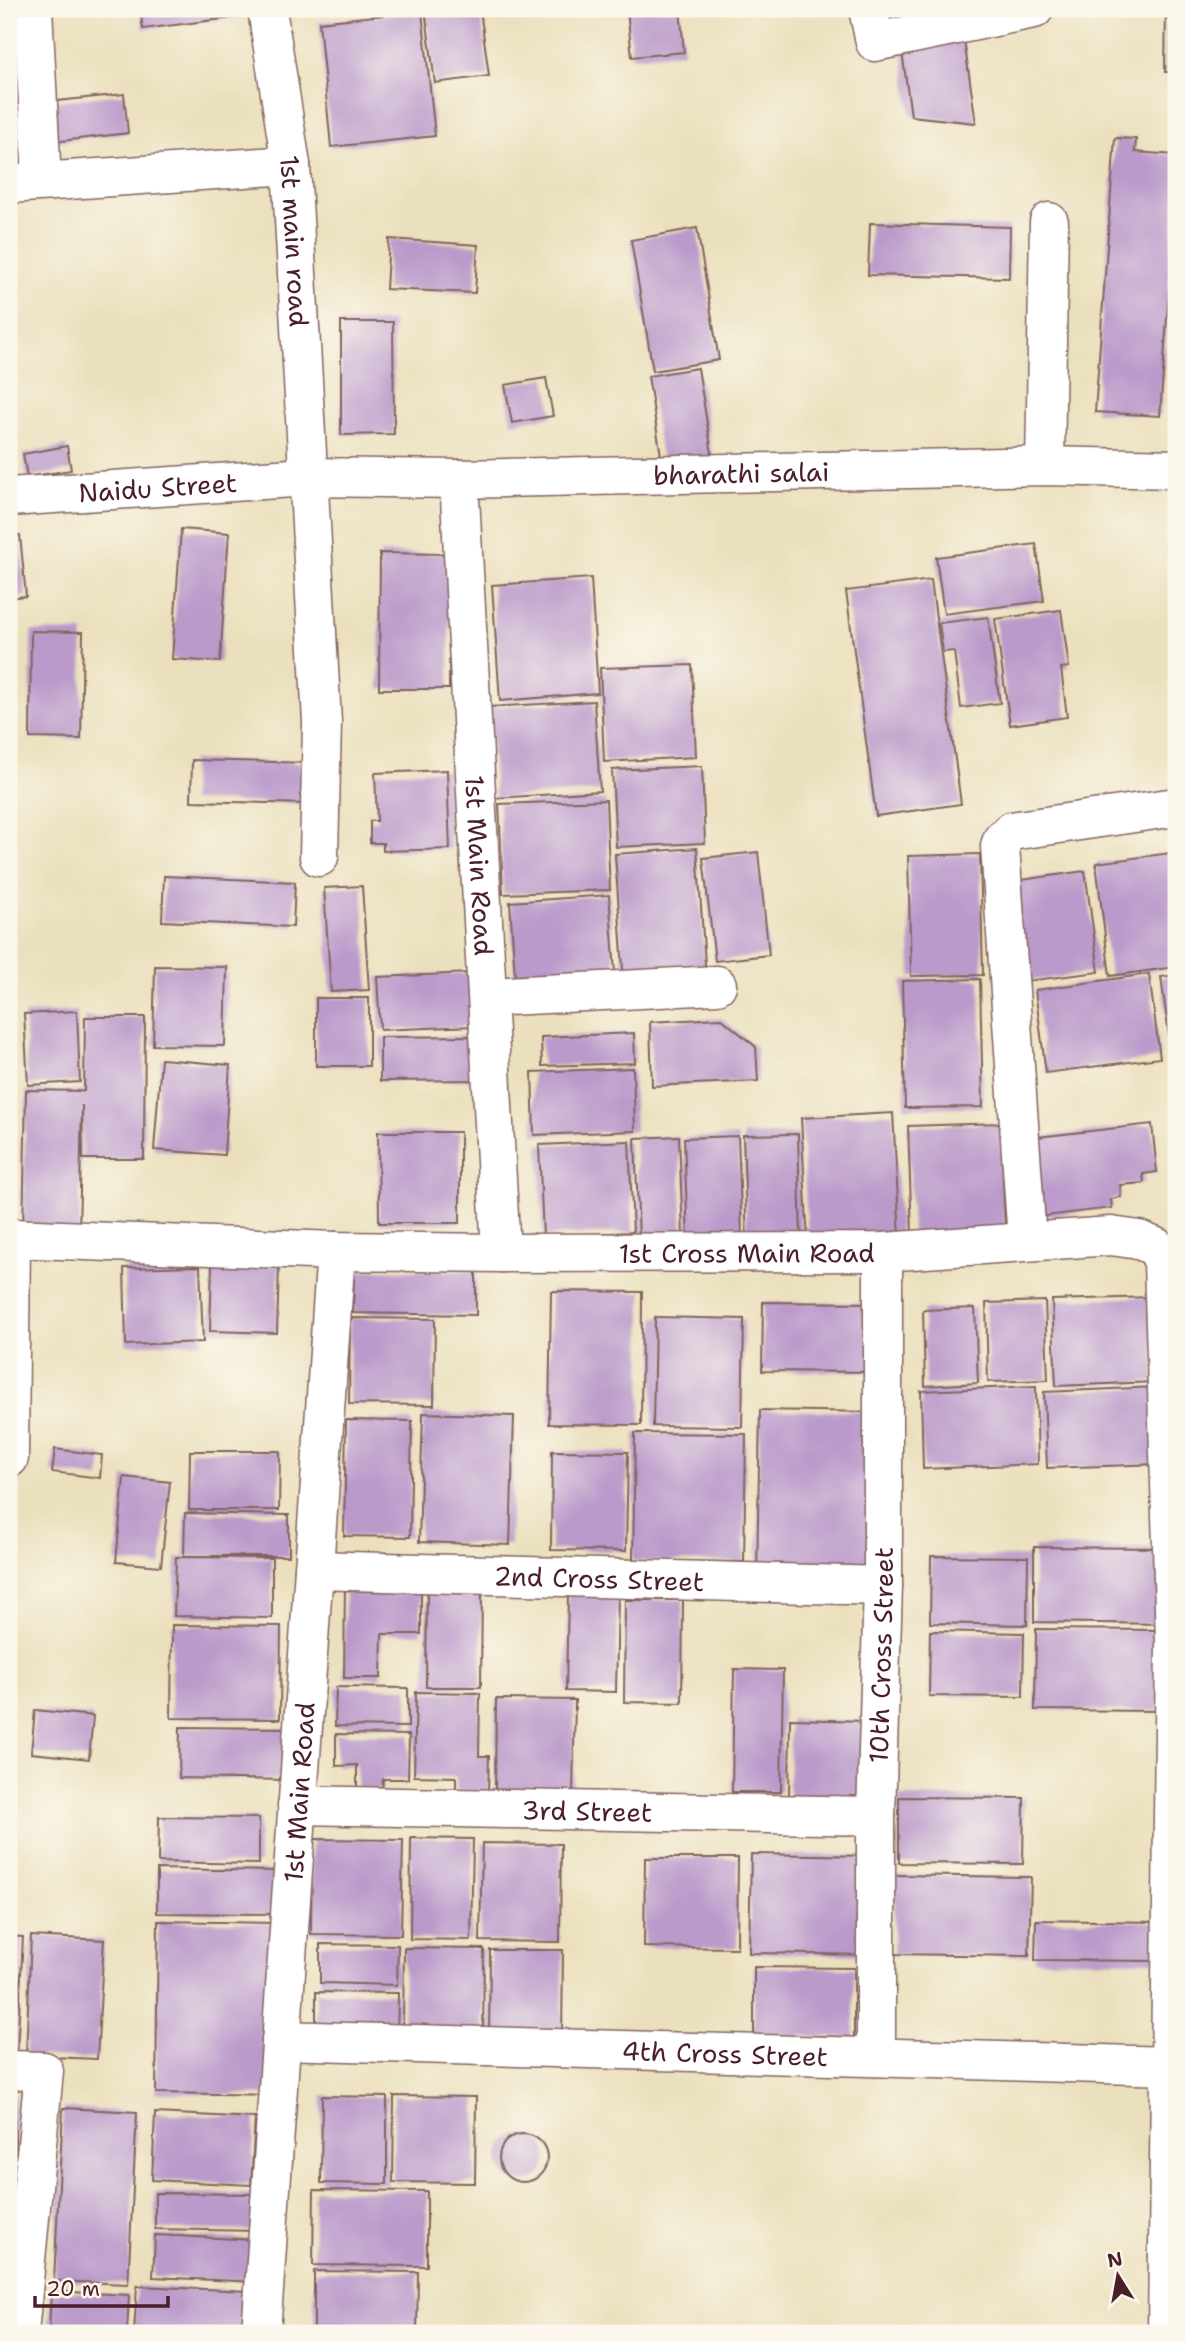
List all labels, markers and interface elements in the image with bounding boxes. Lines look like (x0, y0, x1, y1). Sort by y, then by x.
street label: 1st main road (272, 153, 317, 328)
street label: bharathi salai (653, 453, 830, 492)
street label: Naidu Street (77, 464, 238, 510)
street label: 1st Main Road (458, 774, 502, 957)
street label: 1st Cross Main Road (619, 1235, 875, 1270)
street label: 10th Cross Street (860, 1547, 901, 1764)
street label: 2nd Cross Street (493, 1558, 705, 1598)
street label: 1st Main Road (275, 1701, 322, 1884)
street label: 3rd Street (521, 1792, 653, 1829)
street label: 4th Cross Street (621, 2032, 828, 2073)
north arrow (1084, 2240, 1154, 2310)
text: N (1105, 2246, 1125, 2274)
scale bar (35, 2265, 168, 2309)
text: 20 m (46, 2275, 100, 2303)

